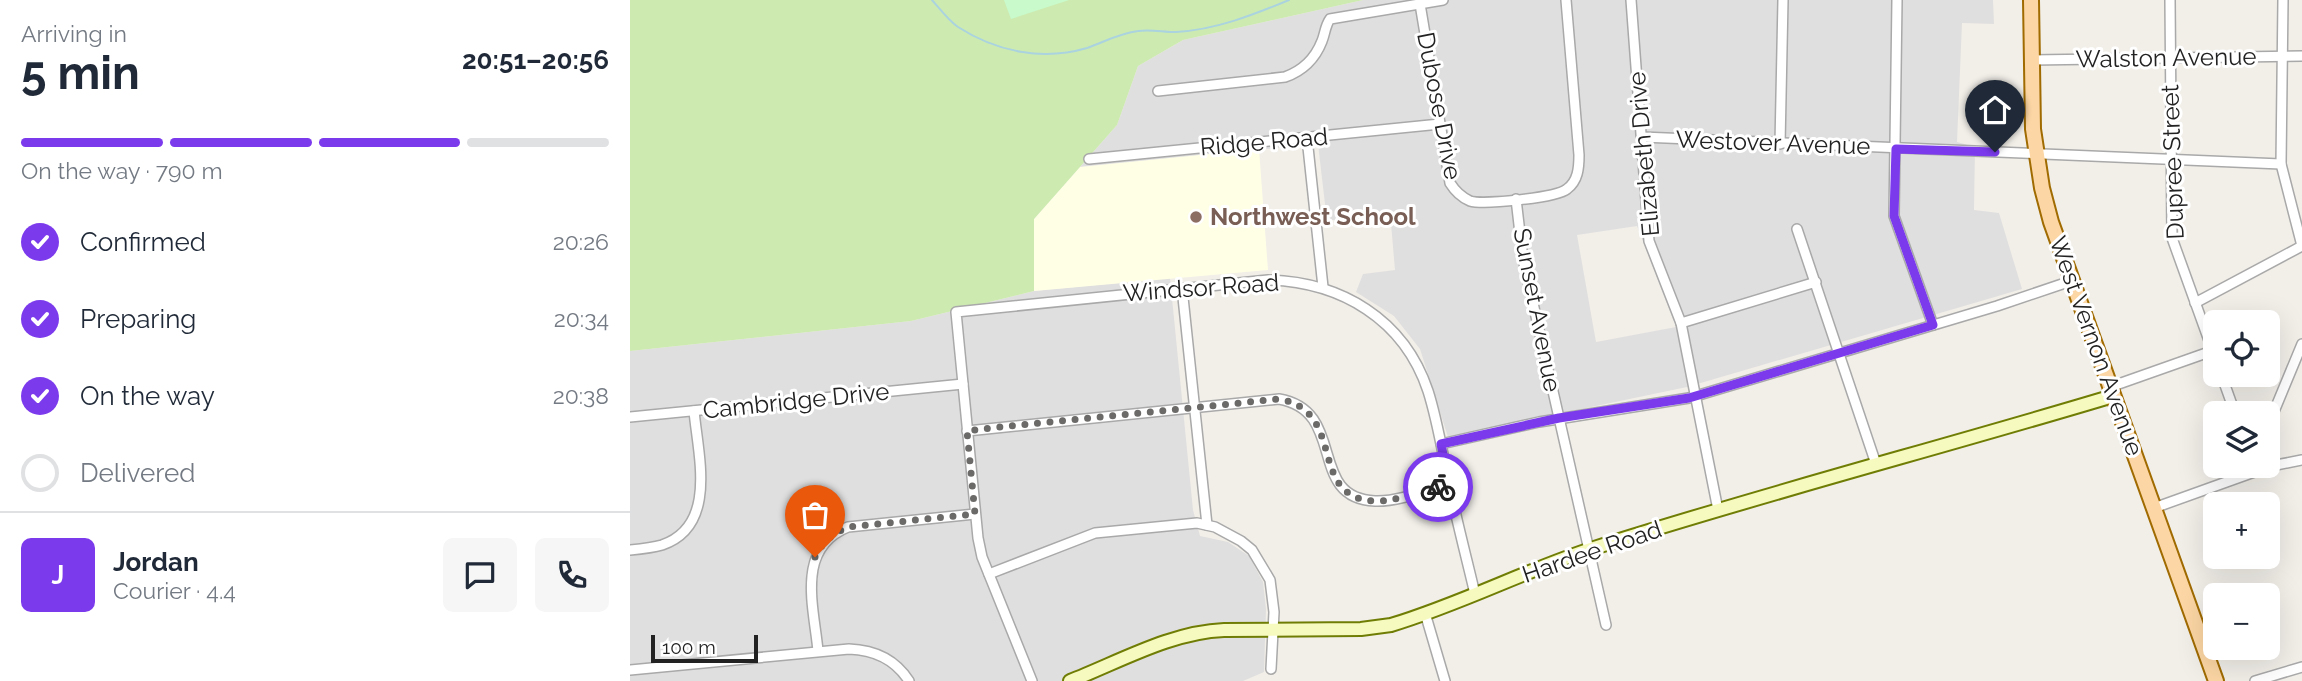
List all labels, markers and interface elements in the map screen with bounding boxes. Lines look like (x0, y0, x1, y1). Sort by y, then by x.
text: Arriving in (21, 20, 127, 47)
street label: Dubose Drive (1411, 30, 1468, 182)
street label: Walston Avenue (2075, 41, 2257, 74)
text: 20:51–20:56 (462, 45, 609, 75)
text: 5 min (21, 46, 140, 100)
street label: Elizabeth Drive (1622, 70, 1665, 238)
pin (1965, 80, 2025, 152)
street label: Dupree Street (2155, 84, 2190, 240)
icon: home (1976, 91, 2014, 129)
street label: Ridge Road (1199, 121, 1329, 162)
street label: Westover Avenue (1675, 125, 1871, 160)
text: On the way · 790 m (21, 157, 223, 184)
place label: Northwest School (1210, 202, 1416, 231)
marker: Northwest School (1188, 209, 1204, 225)
icon: check (21, 223, 59, 261)
street label: Sunset Avenue (1507, 226, 1568, 394)
text: Confirmed (80, 227, 206, 257)
text: 20:26 (553, 228, 609, 255)
street label: West Vernon Avenue (2043, 232, 2150, 460)
street label: Windsor Road (1122, 268, 1280, 307)
icon: check (21, 300, 59, 338)
text: Preparing (80, 304, 196, 334)
text: 20:34 (554, 305, 609, 332)
map controls (2203, 310, 2280, 660)
button: locate (2203, 310, 2280, 387)
street label: Cambridge Drive (701, 376, 891, 425)
icon: check (21, 377, 59, 415)
text: On the way (80, 381, 215, 411)
text: 20:38 (553, 382, 609, 409)
button: layers (2203, 401, 2280, 478)
courier (1403, 452, 1473, 522)
text: Delivered (80, 458, 195, 488)
icon: bike (1419, 468, 1457, 506)
pin (785, 485, 845, 557)
button: + (2203, 492, 2280, 569)
icon: bag (796, 496, 834, 534)
street label: Hardee Road (1518, 514, 1665, 589)
button: chat (443, 538, 517, 612)
button: phone (535, 538, 609, 612)
text: Jordan (113, 547, 199, 577)
text: J (52, 560, 64, 590)
text: Courier · 4.4 (113, 577, 236, 604)
button: − (2203, 583, 2280, 660)
scale bar (651, 632, 758, 664)
text: 100 m (662, 636, 716, 658)

